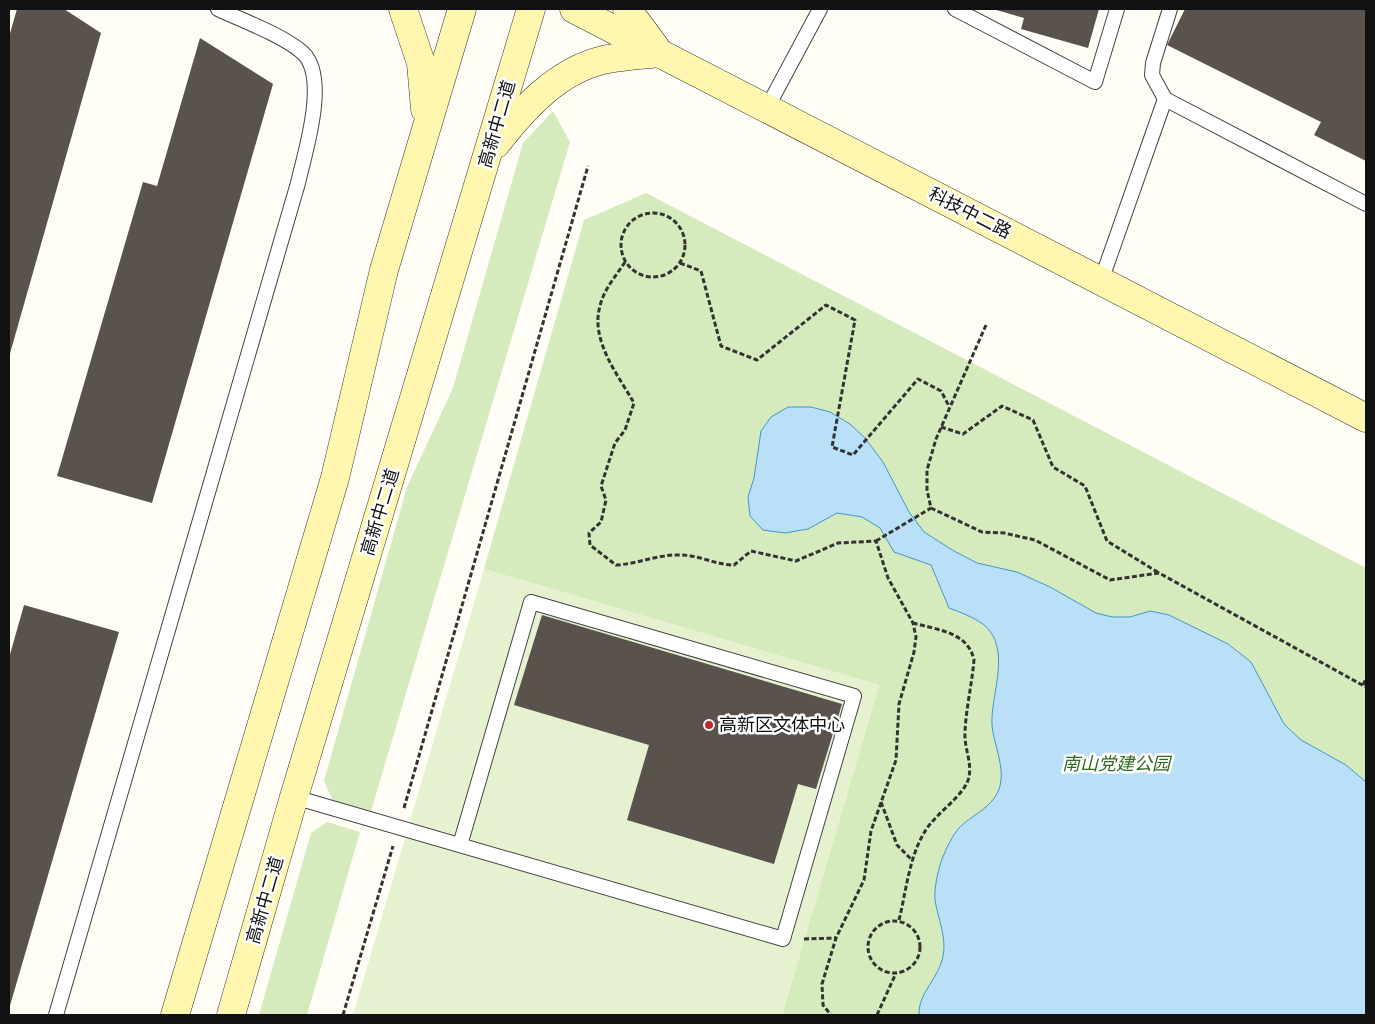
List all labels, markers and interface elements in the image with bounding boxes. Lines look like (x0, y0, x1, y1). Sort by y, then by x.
street label: 高新中二道 (474, 78, 520, 170)
street label: 科技中二路 (925, 183, 1015, 243)
street label: 高新中二道 (356, 466, 404, 558)
place label: 高新区文体中心 (719, 714, 845, 736)
marker: 高新区文体中心 (703, 719, 715, 731)
park label: 南山党建公园 (1062, 753, 1173, 775)
street label: 高新中二道 (242, 854, 288, 946)

